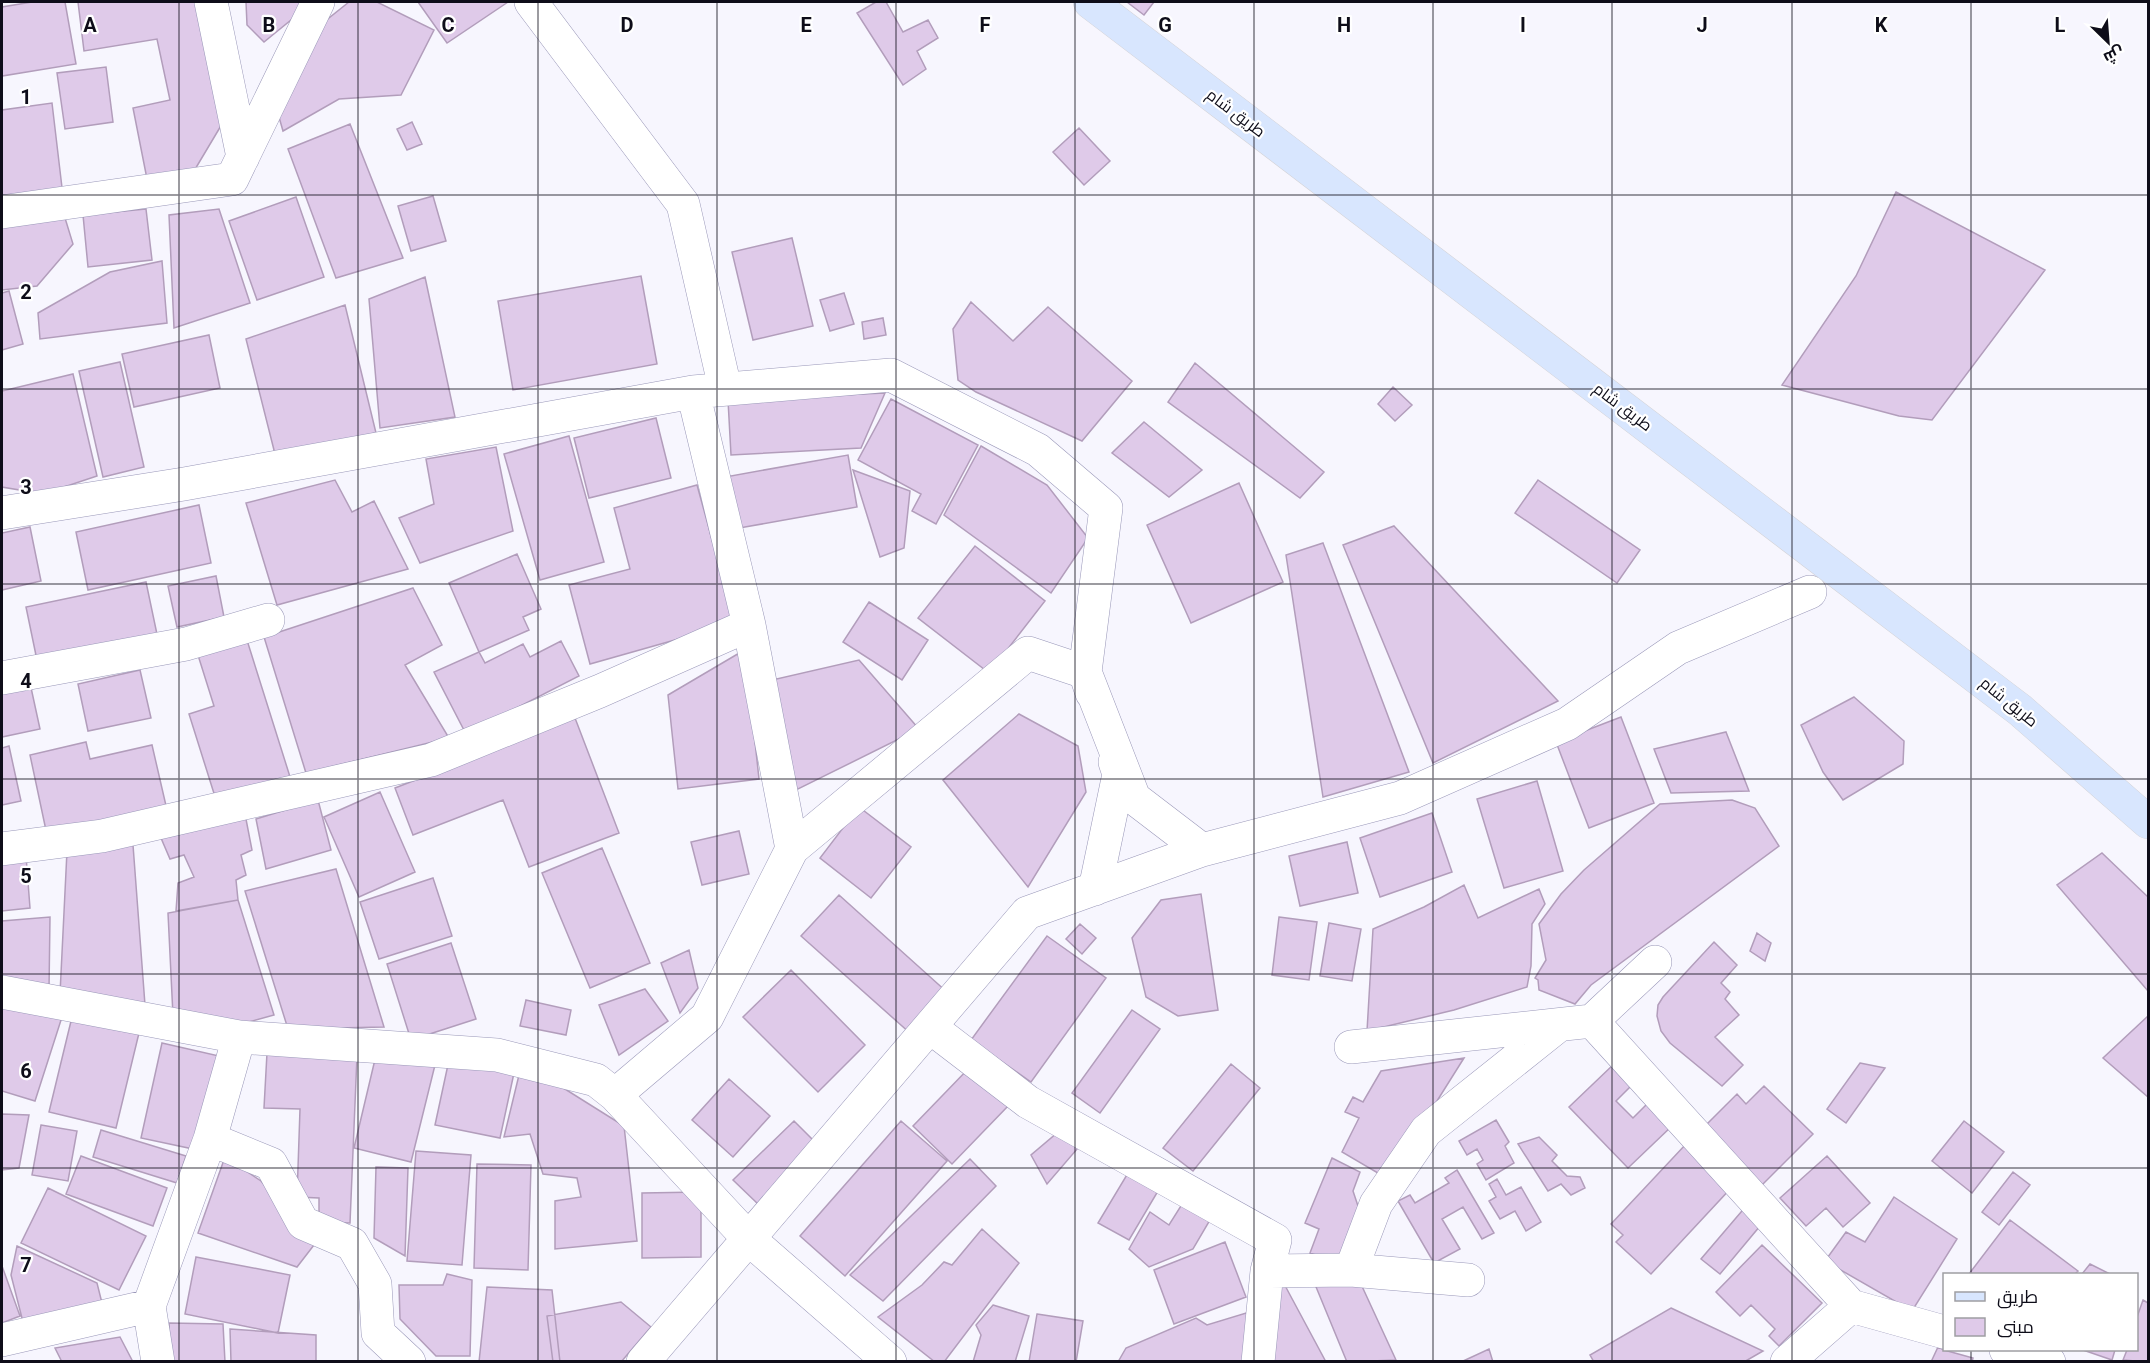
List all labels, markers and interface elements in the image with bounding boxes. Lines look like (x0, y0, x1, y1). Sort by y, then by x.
north arrow (2078, 12, 2138, 72)
text: A (83, 13, 97, 37)
text: B (263, 13, 275, 37)
text: C (441, 13, 455, 37)
text: D (621, 13, 634, 37)
text: E (800, 13, 812, 37)
text: F (980, 13, 991, 37)
text: G (1158, 13, 1172, 37)
text: H (1337, 13, 1351, 37)
text: I (1520, 13, 1526, 37)
text: J (1696, 13, 1708, 37)
text: K (1875, 13, 1888, 37)
text: L (2055, 13, 2066, 37)
text: ش (2101, 42, 2127, 68)
text: 1 (20, 85, 32, 109)
street label: طريق شام (1202, 85, 1269, 143)
text: 2 (20, 280, 32, 304)
street label: طريق شام (1589, 379, 1656, 437)
text: 3 (20, 475, 32, 499)
text: 4 (20, 669, 32, 693)
street label: طريق شام (1975, 673, 2042, 732)
text: 5 (20, 864, 32, 888)
text: 6 (20, 1059, 32, 1083)
text: 7 (20, 1253, 32, 1277)
legend (1943, 1273, 2138, 1351)
text: طريق (1997, 1286, 2038, 1309)
text: مبنى (1997, 1316, 2034, 1338)

